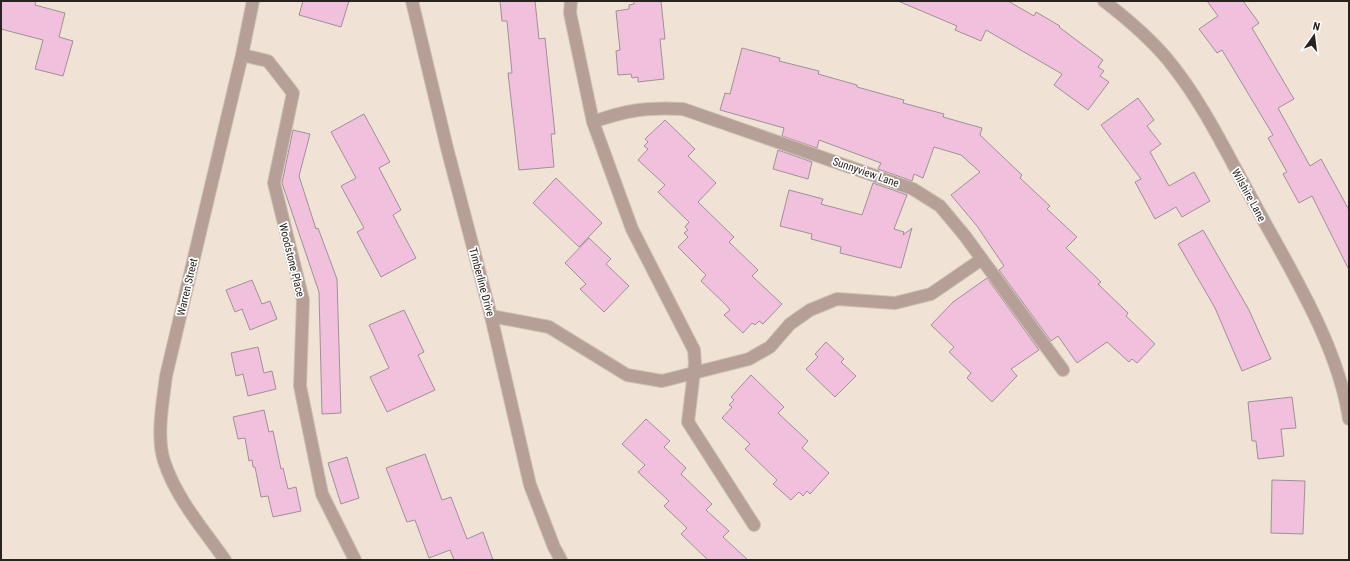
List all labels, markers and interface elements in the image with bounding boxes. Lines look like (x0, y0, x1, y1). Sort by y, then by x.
north arrow (1294, 16, 1334, 56)
text: N (1311, 20, 1321, 34)
street label: Sunnyview Lane (831, 155, 901, 190)
street label: Wilshire Lane (1229, 167, 1268, 224)
street label: Woodstone Place (276, 222, 307, 298)
street label: Timberline Drive (466, 246, 497, 318)
street label: Warren Street (175, 257, 200, 317)

